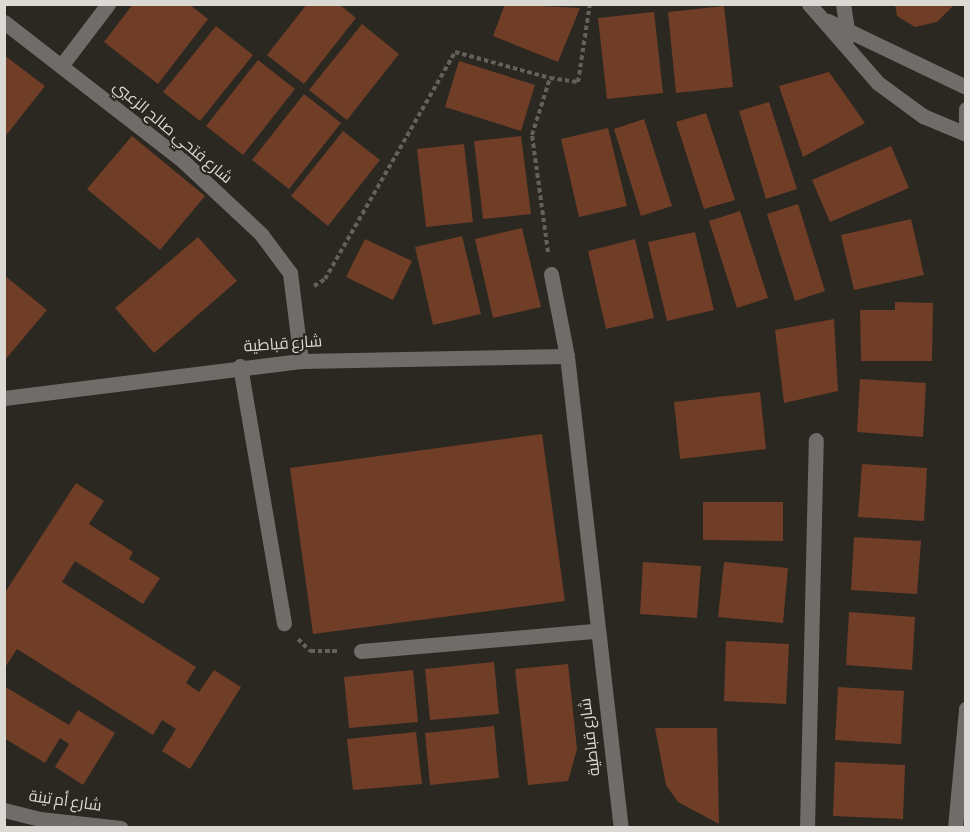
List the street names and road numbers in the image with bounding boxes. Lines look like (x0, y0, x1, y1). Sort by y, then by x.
street label: شارع فتحي صالح الزعبي (108, 77, 236, 189)
street label: شارع قباطية (243, 333, 323, 357)
street label: شارع قباطية (577, 697, 605, 777)
street label: شارع أم تينة (27, 787, 103, 817)

